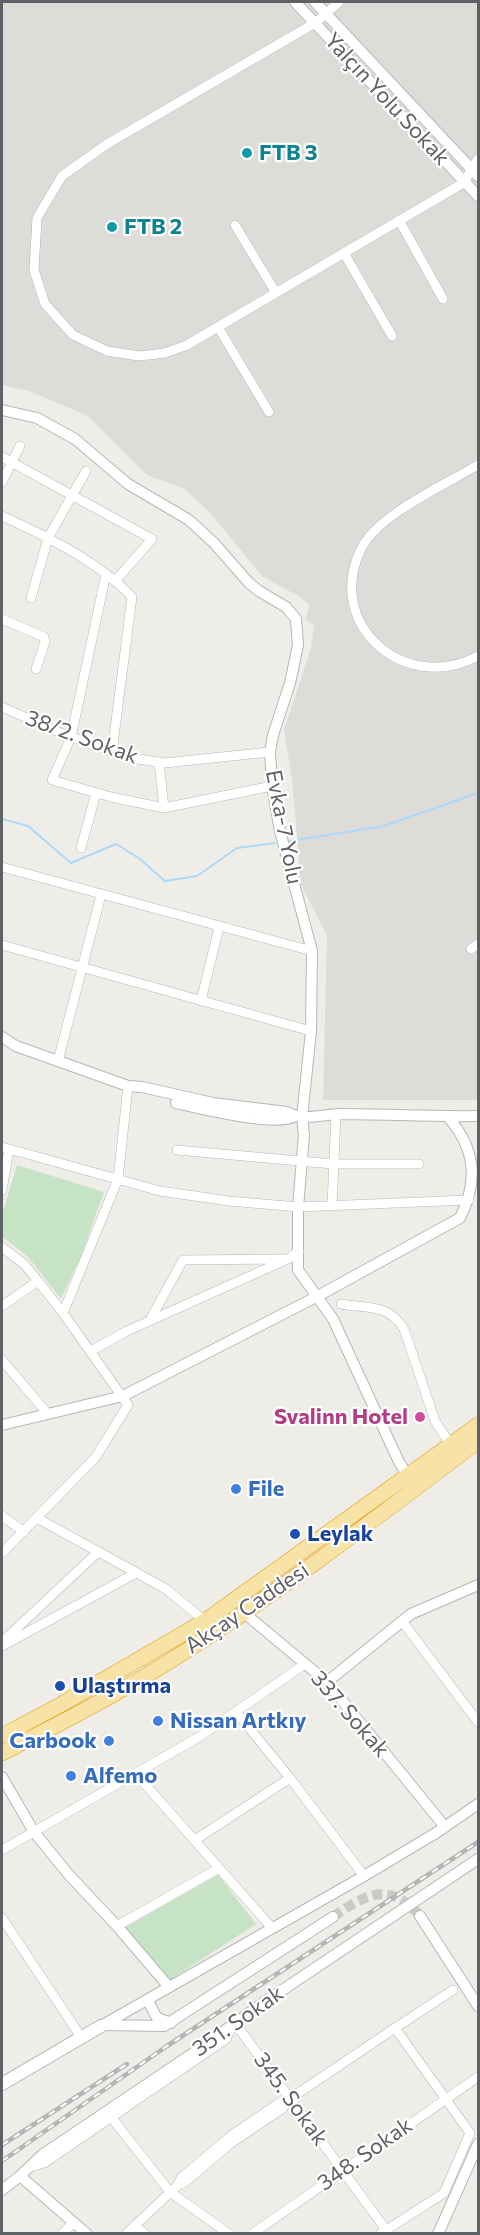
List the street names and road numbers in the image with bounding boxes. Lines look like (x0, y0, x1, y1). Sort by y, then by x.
street label: Yalçın Yolu Sokak (319, 27, 455, 171)
street label: 38/2. Sokak (22, 704, 142, 770)
street label: Evka-7 Yolu (260, 768, 308, 886)
street label: Akçay Caddesi (180, 1557, 314, 1659)
street label: 337. Sokak (305, 1665, 395, 1763)
street label: 351. Sokak (187, 1980, 289, 2062)
street label: 345. Sokak (248, 2047, 334, 2151)
street label: 348. Sokak (313, 2112, 417, 2196)

